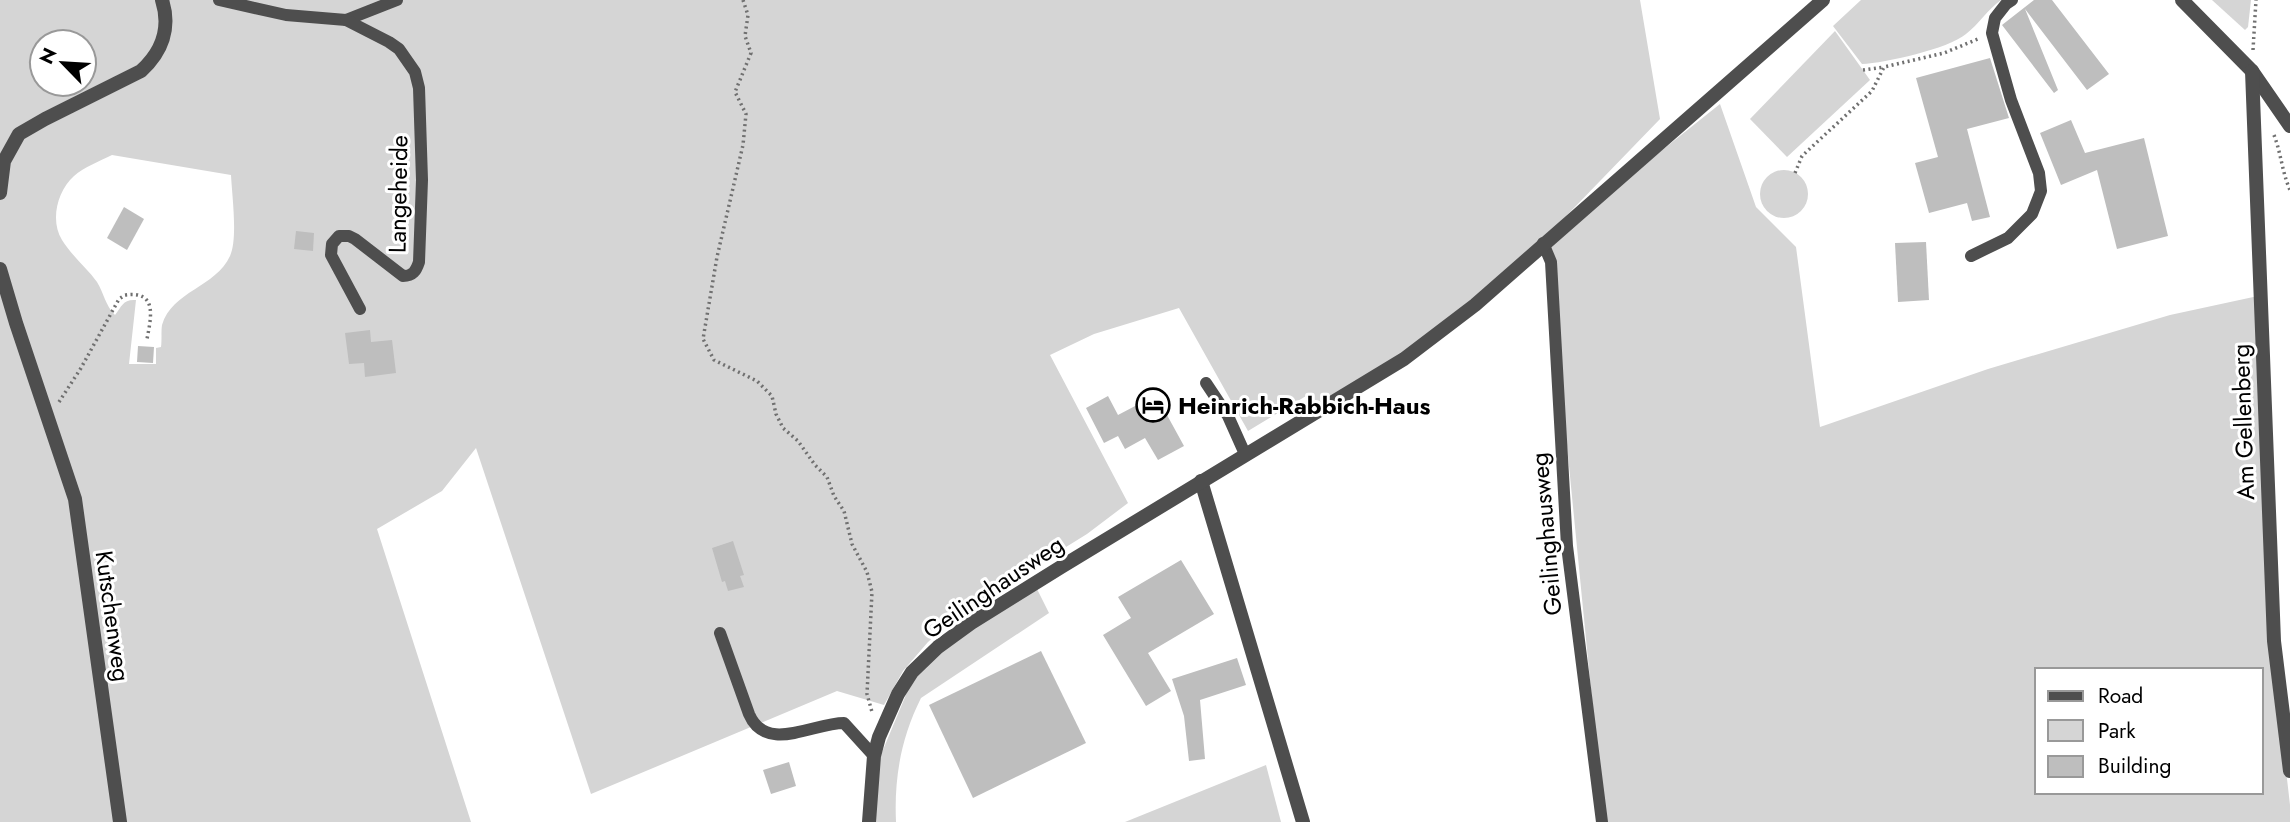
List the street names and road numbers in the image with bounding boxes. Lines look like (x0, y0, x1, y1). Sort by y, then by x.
street label: Langeheide (379, 135, 417, 253)
street label: Am Gellenberg (2223, 343, 2263, 501)
street label: Geilinghausweg (1521, 451, 1571, 617)
street label: Geilinghausweg (915, 527, 1071, 647)
street label: Kutschenweg (86, 548, 140, 684)

